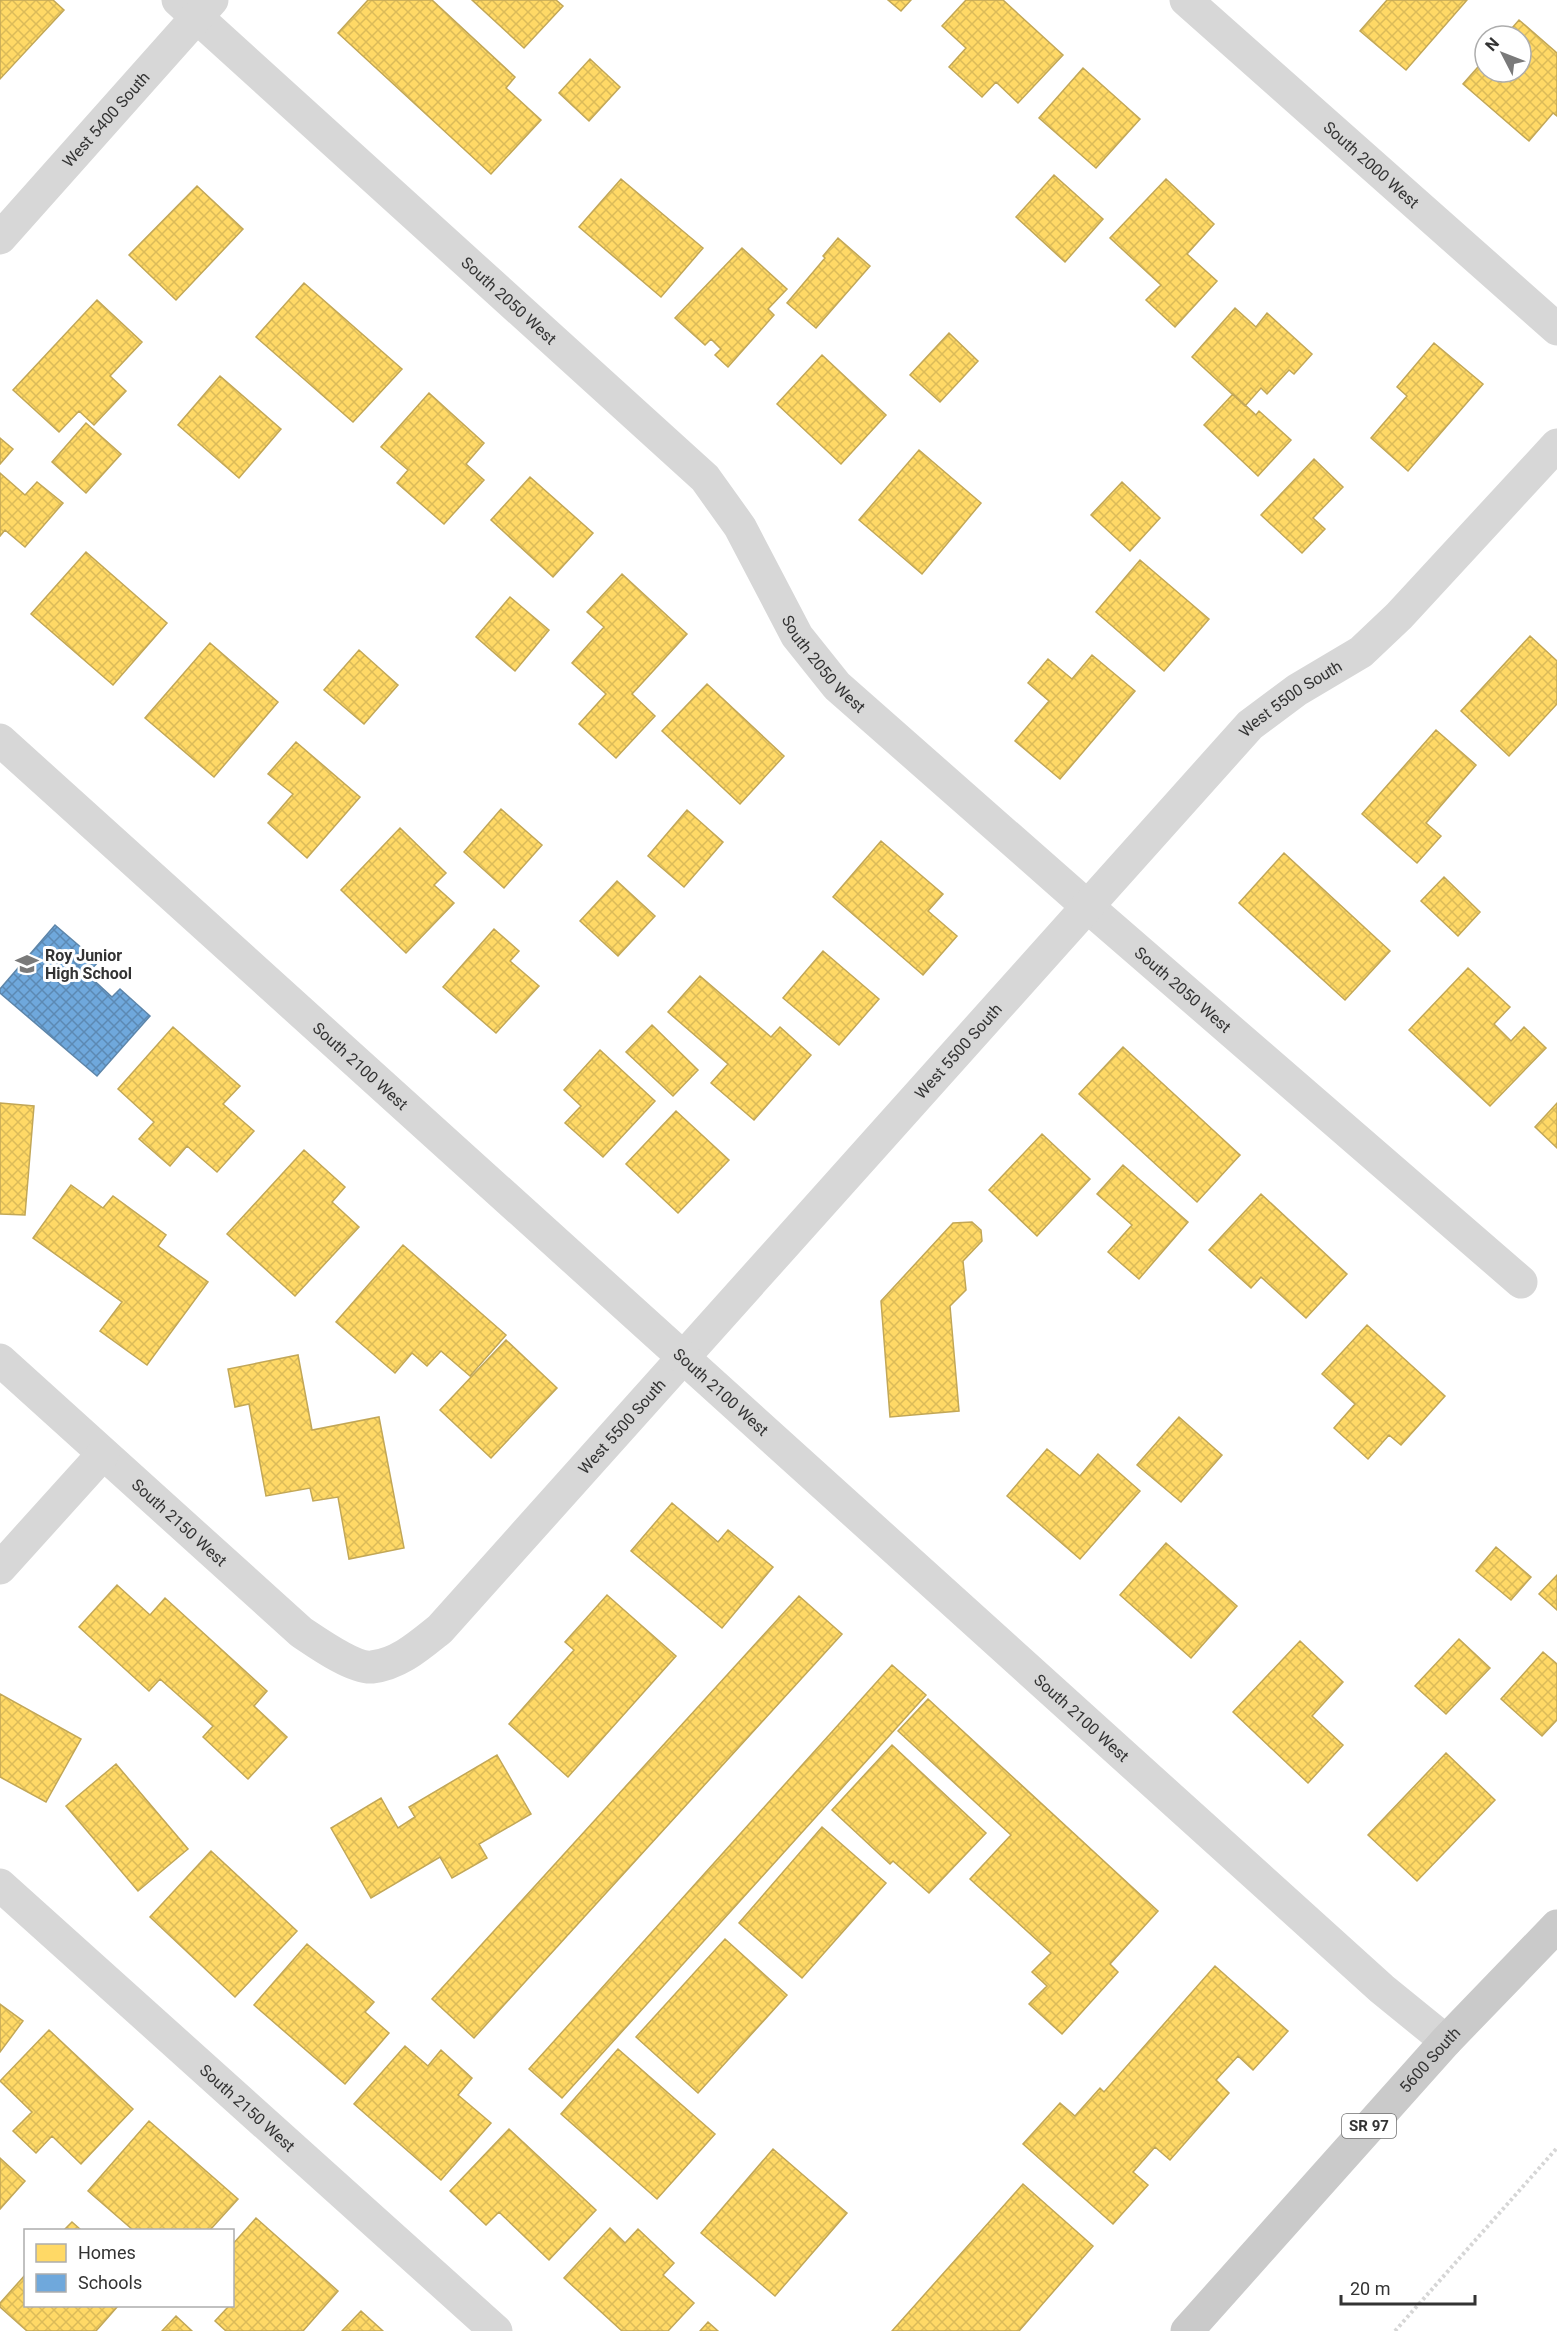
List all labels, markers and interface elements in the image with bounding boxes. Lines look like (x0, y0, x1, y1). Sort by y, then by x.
north arrow (1473, 24, 1533, 84)
text: N (1481, 34, 1503, 55)
street label: West 5400 South (58, 68, 153, 171)
street label: South 2000 West (1320, 117, 1423, 212)
street label: South 2050 West (458, 253, 560, 348)
street label: South 2050 West (778, 612, 870, 716)
street label: West 5500 South (1235, 656, 1345, 741)
street label: South 2050 West (1131, 942, 1235, 1036)
place label: Roy Junior High School (45, 946, 132, 983)
school or university icon: Roy Junior High School (14, 951, 40, 977)
street label: West 5500 South (910, 999, 1006, 1102)
street label: South 2100 West (309, 1018, 412, 1114)
street label: South 2100 West (670, 1344, 773, 1439)
street label: West 5500 South (574, 1375, 669, 1478)
street label: South 2150 West (128, 1475, 231, 1570)
street label: South 2100 West (1030, 1670, 1133, 1765)
street label: 5600 South (1395, 2023, 1464, 2096)
street label: South 2150 West (196, 2060, 299, 2155)
road number: SR 97 (1342, 2114, 1396, 2138)
legend (24, 2229, 234, 2307)
text: Homes (78, 2242, 136, 2263)
scale bar (1341, 2268, 1474, 2306)
text: Schools (78, 2272, 142, 2293)
text: 20 m (1350, 2278, 1390, 2299)

